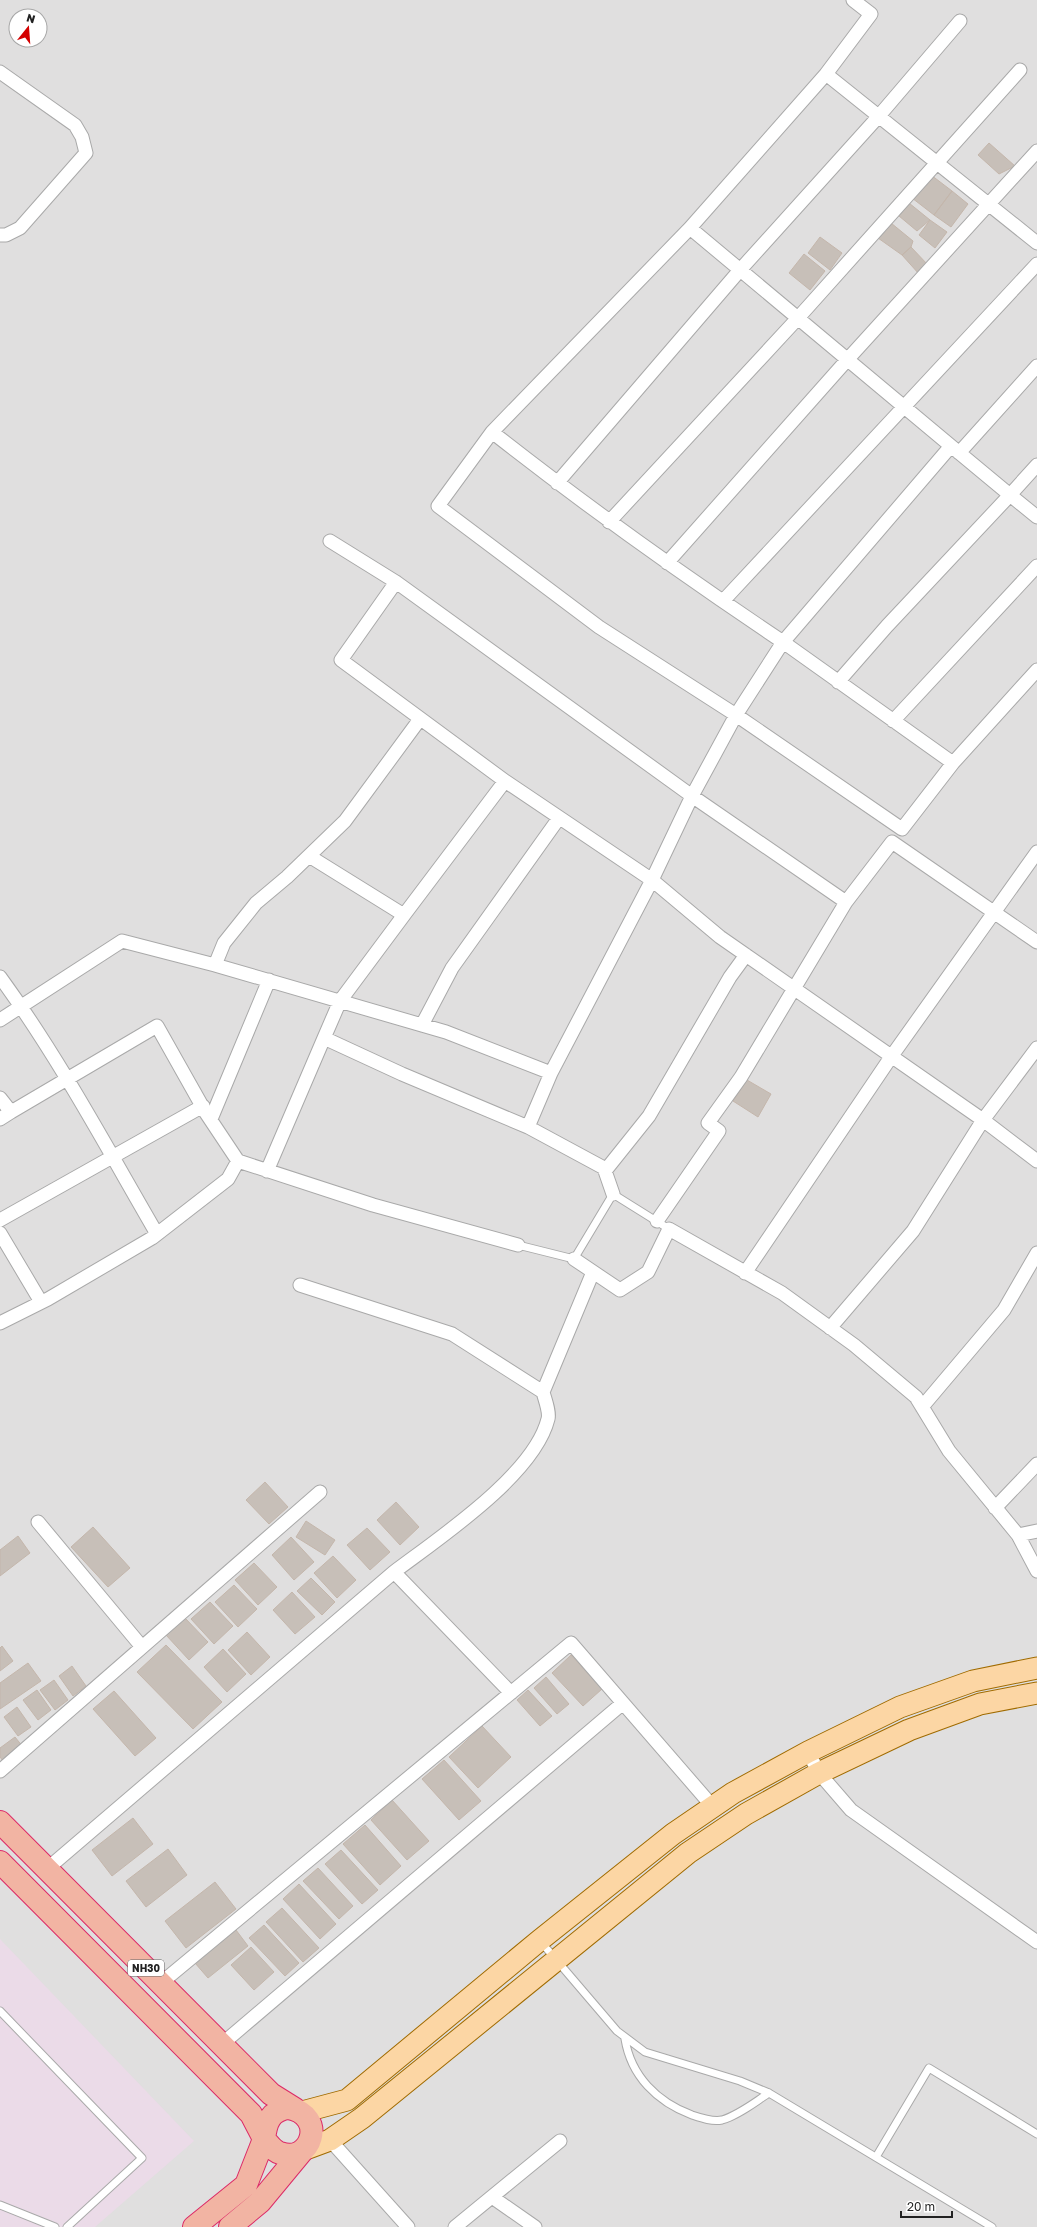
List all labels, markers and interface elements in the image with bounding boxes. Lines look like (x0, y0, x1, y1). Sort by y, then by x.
north arrow (8, 8, 48, 48)
text: N (25, 11, 37, 25)
road number: NH30 (128, 1960, 164, 1976)
scale bar (901, 2193, 952, 2219)
text: 20 m (907, 2199, 935, 2214)

